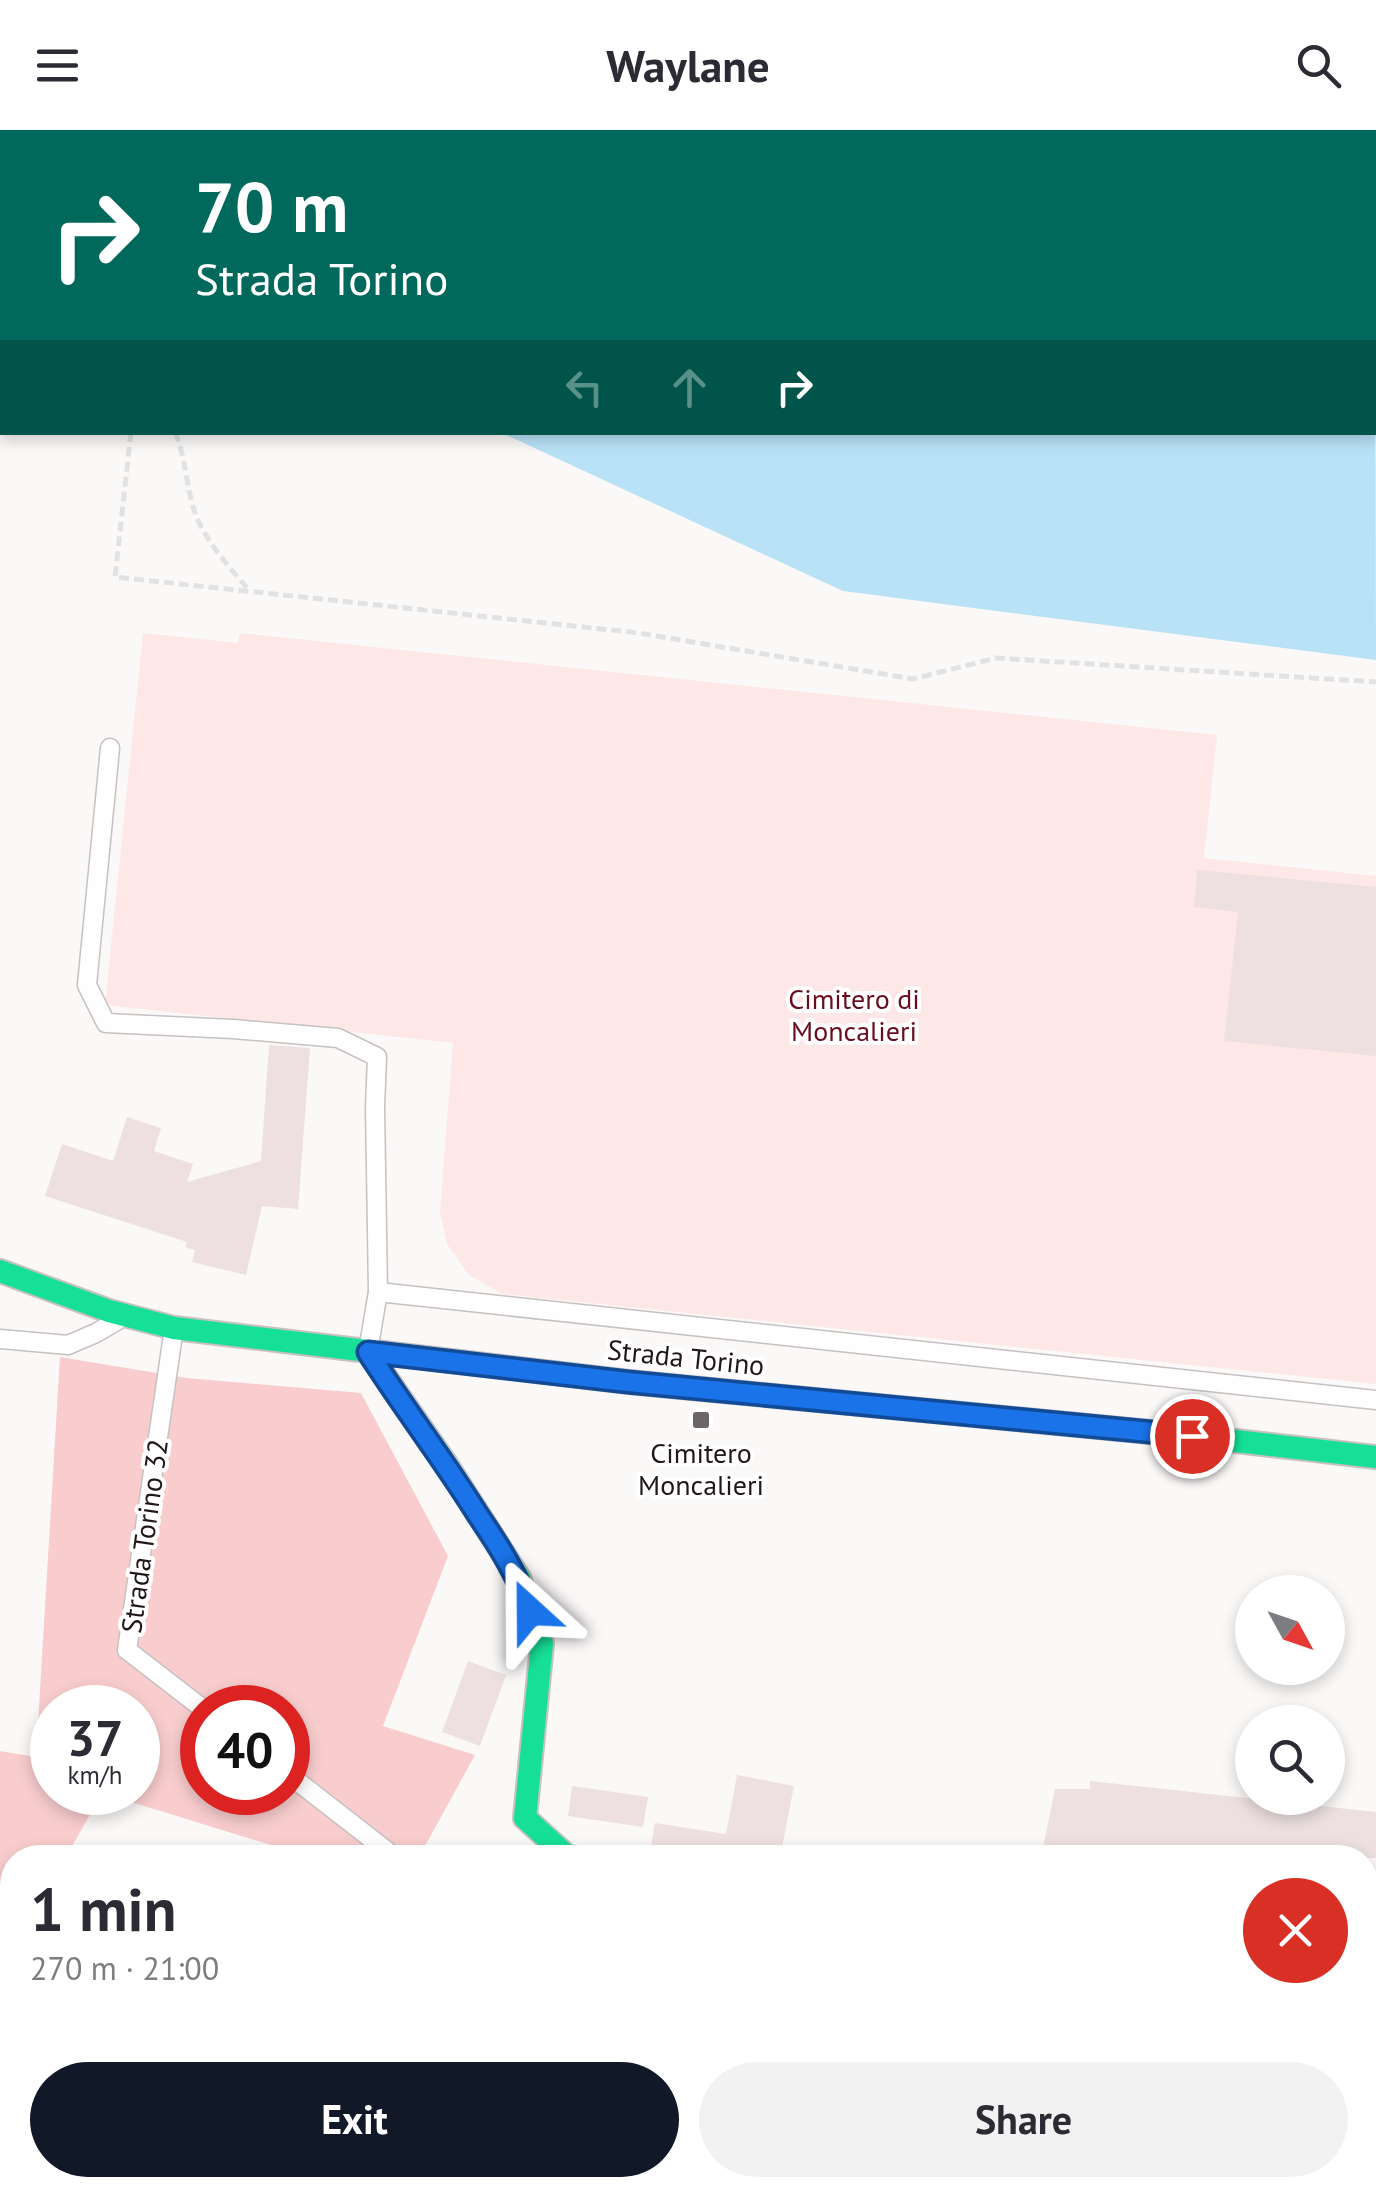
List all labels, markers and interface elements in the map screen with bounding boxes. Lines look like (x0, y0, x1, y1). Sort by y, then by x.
text: Waylane (606, 36, 770, 94)
icon: menu (30, 38, 85, 93)
icon: search (1291, 38, 1346, 93)
text: 70 m (195, 161, 348, 251)
icon: right (30, 170, 160, 300)
text: Strada Torino (195, 249, 448, 307)
icon: left (557, 360, 612, 415)
icon: ahead (662, 360, 717, 415)
icon: right (767, 360, 822, 415)
park label: Cimitero di Moncalieri (788, 980, 920, 1049)
street label: Strada Torino (606, 1330, 766, 1384)
pin (1150, 1394, 1235, 1479)
marker: Cimitero Moncalieri (690, 1409, 712, 1431)
icon: arrive (1165, 1409, 1220, 1464)
place label: Cimitero Moncalieri (638, 1434, 764, 1503)
street label: Strada Torino 32 (112, 1437, 176, 1635)
position arrow (478, 1559, 582, 1663)
north arrow (1235, 1575, 1345, 1685)
map controls (1235, 1575, 1345, 1815)
speed limit sign: 40 (180, 1685, 310, 1815)
text: 37 (67, 1705, 123, 1770)
button: search (1235, 1705, 1345, 1815)
text: km/h (68, 1759, 122, 1791)
text: 1 min (30, 1870, 176, 1948)
button: close (1243, 1878, 1348, 1983)
text: 270 m · 21:00 (30, 1947, 219, 1989)
button: Exit (30, 2062, 679, 2177)
button: Share (699, 2062, 1348, 2177)

